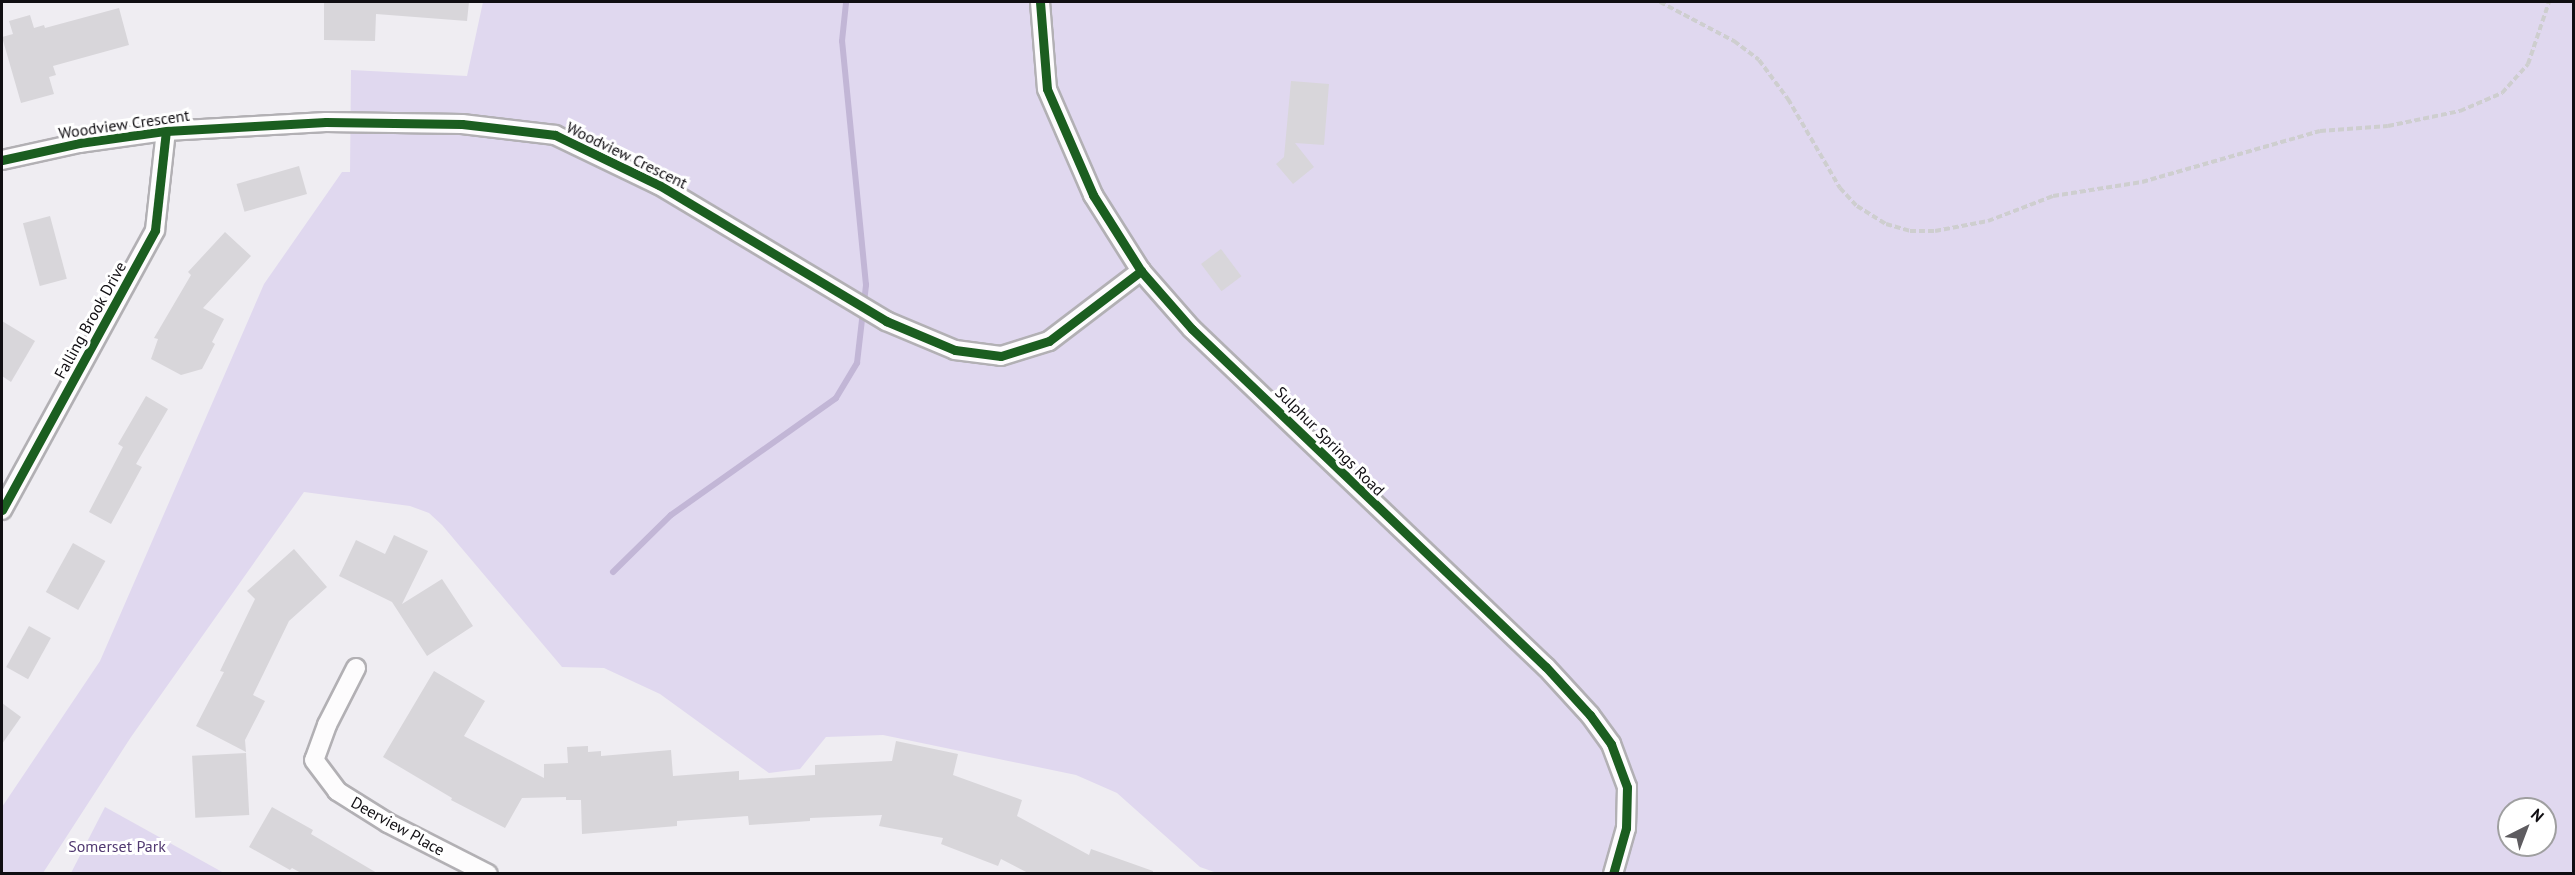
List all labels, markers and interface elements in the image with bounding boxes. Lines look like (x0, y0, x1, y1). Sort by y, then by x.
street label: Woodview Crescent (57, 105, 191, 143)
street label: Woodview Crescent (563, 117, 691, 193)
street label: Falling Brook Drive (50, 258, 130, 382)
street label: Sulphur Springs Road (1271, 382, 1389, 500)
street label: Deerview Place (348, 792, 448, 860)
north arrow (2497, 797, 2557, 857)
text: N (2527, 804, 2548, 826)
park label: Somerset Park (68, 836, 166, 856)

